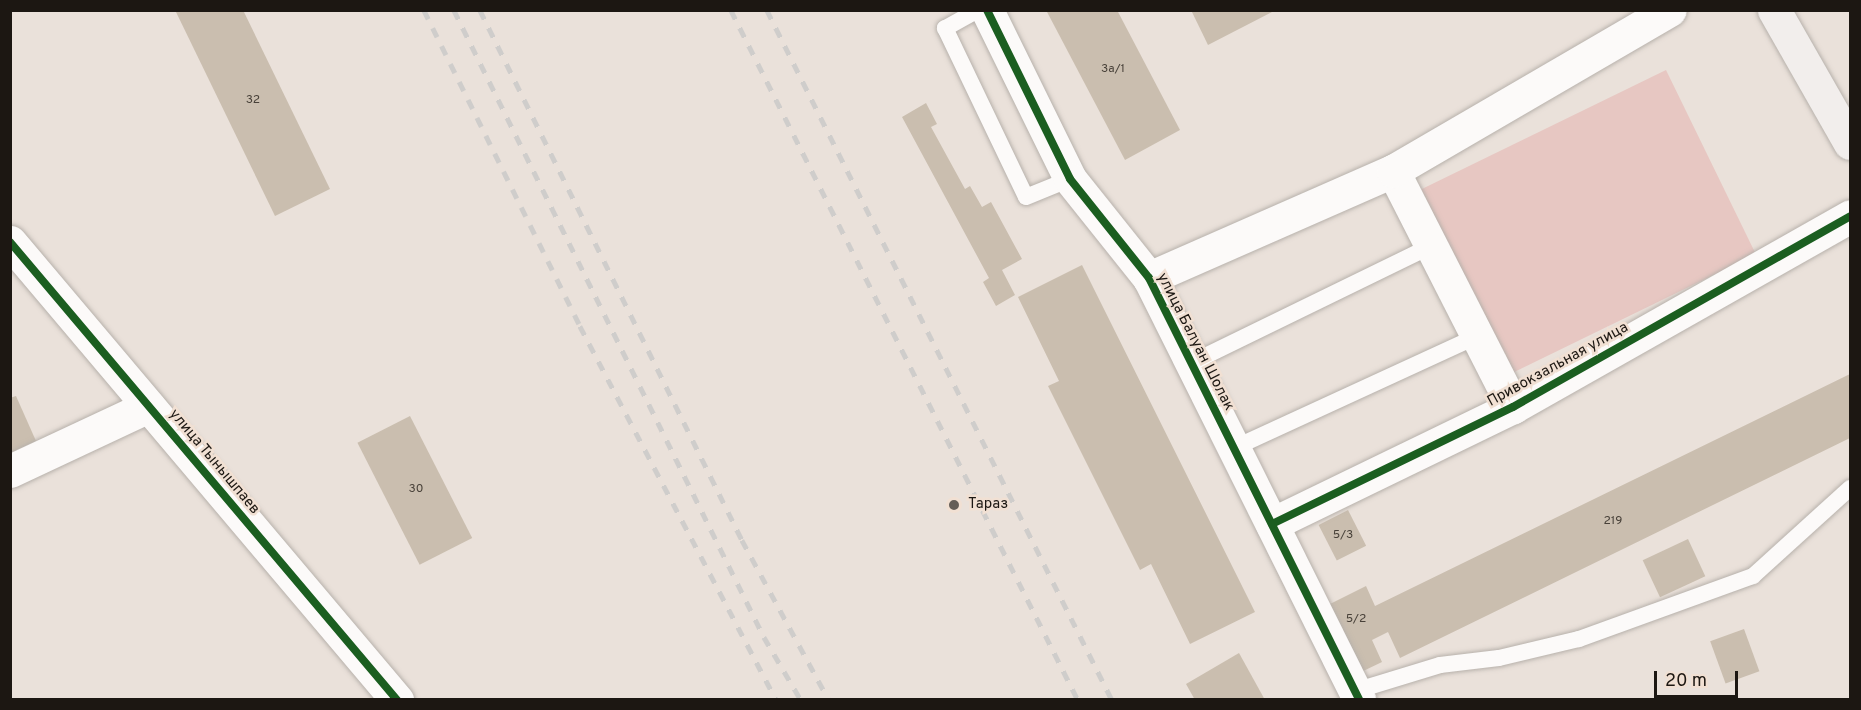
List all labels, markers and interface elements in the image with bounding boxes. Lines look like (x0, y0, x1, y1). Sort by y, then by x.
house number: 3а/1 (1101, 63, 1125, 77)
house number: 32 (246, 94, 260, 108)
street label: улица Балуан Шолак (1152, 270, 1238, 414)
street label: Привокзальная улица (1484, 319, 1632, 411)
street label: улица Тынышпаев (165, 406, 263, 518)
house number: 30 (409, 483, 423, 497)
marker: Тараз (945, 496, 963, 514)
place label: Тараз (968, 496, 1008, 514)
house number: 219 (1604, 515, 1622, 529)
house number: 5/3 (1333, 529, 1353, 543)
house number: 5/2 (1346, 613, 1366, 627)
scale bar (1657, 659, 1741, 697)
text: 20 m (1665, 670, 1707, 693)

